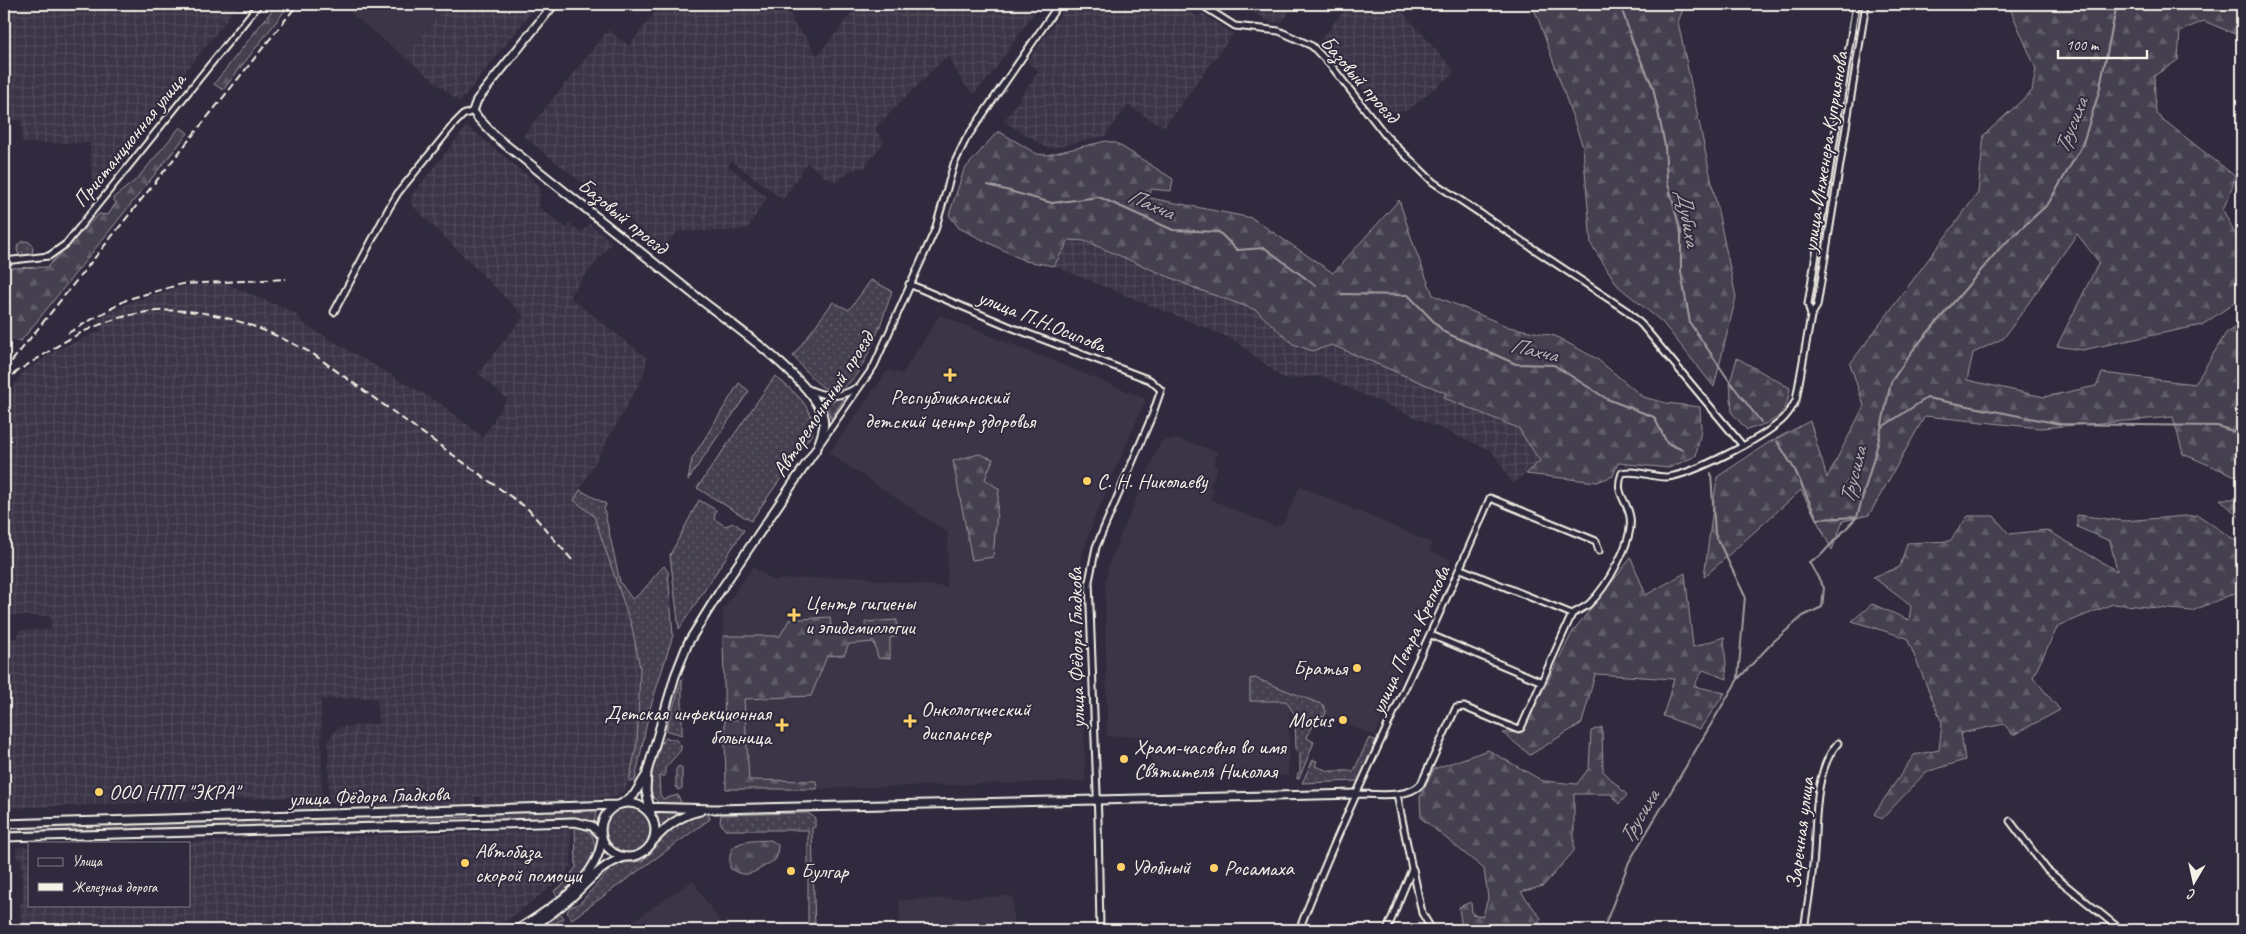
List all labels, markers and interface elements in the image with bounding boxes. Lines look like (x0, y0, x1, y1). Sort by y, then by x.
scale bar (2058, 28, 2147, 60)
street label: Базовый проезд (1314, 30, 1407, 131)
text: 100 m (2066, 36, 2100, 55)
street label: улица Инженера Куприянова (1796, 48, 1854, 256)
street label: Пристанционная улица (67, 66, 192, 212)
water label: Трусиха (2047, 91, 2096, 157)
street label: Базовый проезд (572, 172, 675, 262)
water label: Пахча (1123, 182, 1180, 227)
water label: Дубиха (1669, 187, 1707, 251)
street label: улица П.Н.Осипова (973, 283, 1112, 359)
street label: Авторемонтный проезд (766, 324, 881, 481)
water label: Пахча (1508, 331, 1562, 369)
marker: Республиканский детский центр здоровья (943, 368, 957, 382)
place label: Республиканский детский центр здоровья (865, 384, 1037, 434)
water label: Трусиха (1832, 441, 1874, 507)
place label: С. Н. Николаеву (1097, 468, 1209, 494)
marker: С. Н. Николаеву (1081, 475, 1093, 487)
street label: улица Петра Крепкова (1363, 560, 1456, 720)
street label: улица Фёдора Гладкова (1062, 566, 1090, 731)
place label: Центр гигиены и эпидемиологии (805, 590, 917, 640)
marker: Центр гигиены и эпидемиологии (787, 608, 801, 622)
place label: Братья (1293, 655, 1348, 681)
marker: Братья (1351, 662, 1363, 674)
place label: Онкологический диспансер (921, 696, 1032, 746)
place label: Детская инфекционная больница (604, 700, 773, 750)
place label: Motus (1289, 707, 1335, 733)
marker: Онкологический диспансер (903, 714, 917, 728)
marker: Motus (1337, 714, 1349, 726)
marker: Детская инфекционная больница (775, 718, 789, 732)
place label: Храм-часовня во имя Святителя Николая (1134, 734, 1287, 784)
marker: Храм-часовня во имя Святителя Николая (1118, 753, 1130, 765)
street label: Заречная улица (1780, 774, 1820, 890)
place label: ООО НПП "ЭКРА" (109, 779, 243, 805)
street label: улица Фёдора Гладкова (286, 780, 451, 812)
water label: Трусиха (1612, 782, 1667, 848)
marker: ООО НПП "ЭКРА" (93, 786, 105, 798)
place label: Автобаза скорой помощи (475, 838, 584, 888)
legend (28, 842, 190, 906)
text: Улица (72, 852, 103, 871)
place label: Удобный (1131, 854, 1192, 880)
place label: Росамаха (1224, 855, 1296, 881)
north arrow (2168, 856, 2218, 906)
marker: Автобаза скорой помощи (459, 857, 471, 869)
place label: Булгар (801, 858, 850, 884)
marker: Удобный (1115, 861, 1127, 873)
marker: Росамаха (1208, 862, 1220, 874)
marker: Булгар (785, 865, 797, 877)
text: Железная дорога (72, 878, 159, 897)
text: С (2185, 885, 2197, 903)

